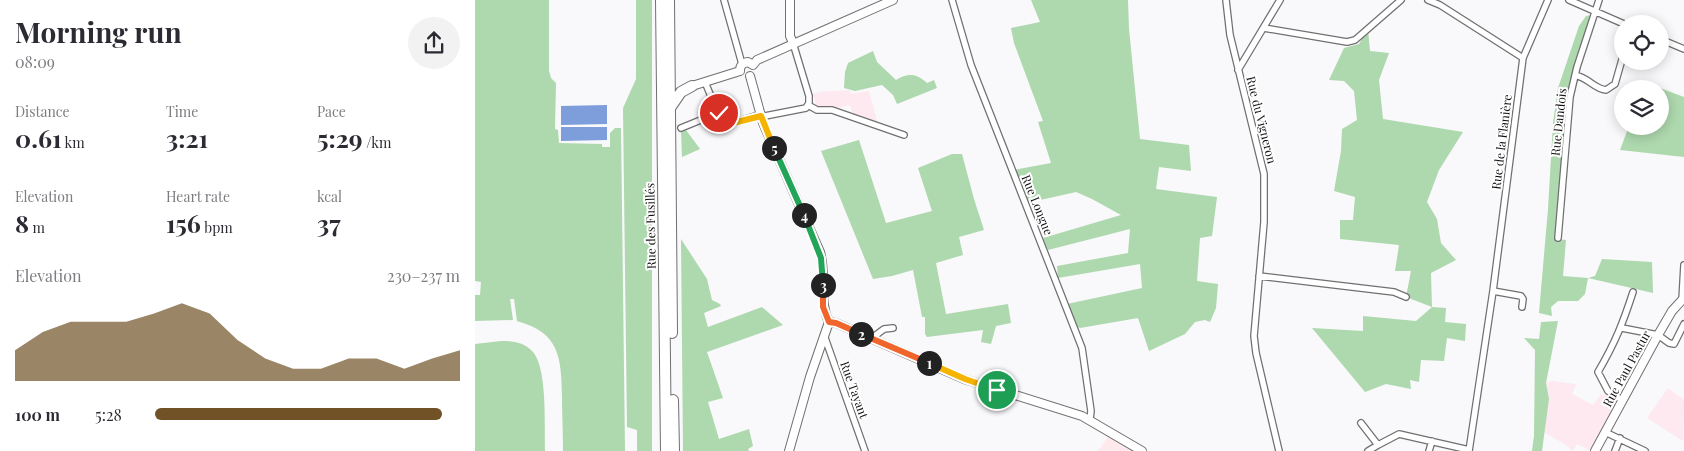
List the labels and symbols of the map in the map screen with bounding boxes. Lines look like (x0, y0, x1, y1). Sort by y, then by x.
street label: Rue du Vigneron (1243, 74, 1281, 165)
street label: Rue Dandois (1546, 87, 1570, 157)
pin (698, 92, 740, 134)
street label: Rue de la Flanière (1487, 93, 1515, 190)
pin: 5 (761, 136, 787, 160)
street label: Rue Longue (1019, 172, 1057, 237)
street label: Rue des Fusillés (641, 183, 659, 269)
pin: 4 (791, 202, 817, 228)
pin: 3 (811, 272, 835, 298)
pin: 2 (849, 322, 873, 346)
street label: Rue Paul Pastur (1599, 327, 1654, 410)
pin: 1 (917, 350, 941, 376)
street label: Rue Tayant (837, 359, 873, 421)
pin (976, 369, 1018, 411)

